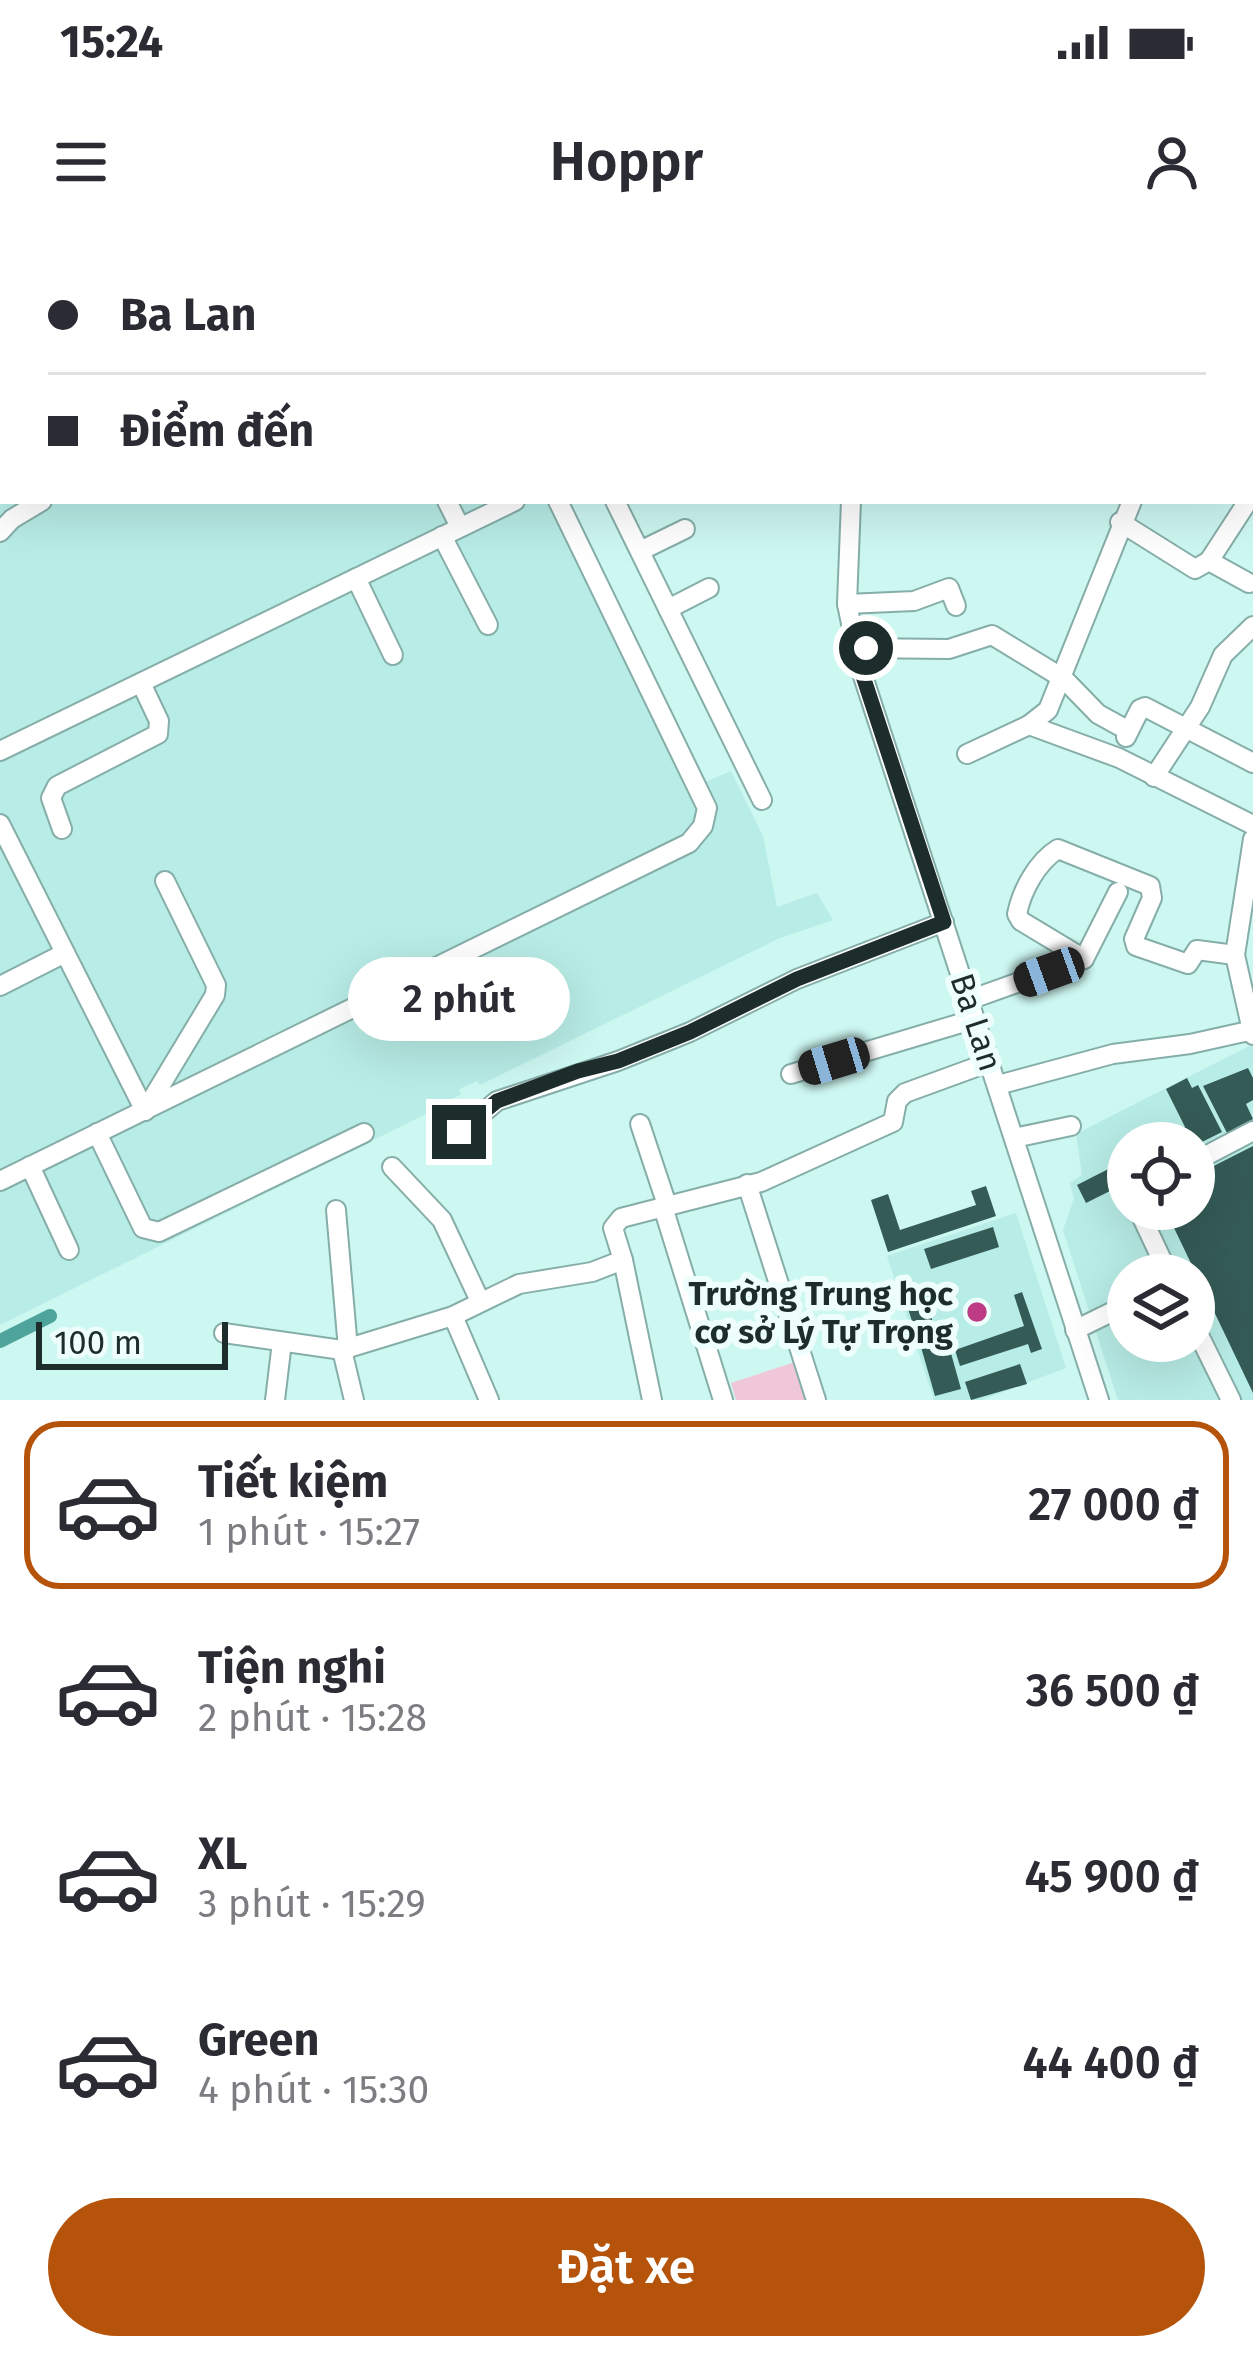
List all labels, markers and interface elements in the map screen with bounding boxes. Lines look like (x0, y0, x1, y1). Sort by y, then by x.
text: 15:24 (60, 15, 163, 69)
icon: menu (48, 129, 114, 195)
icon: person (1139, 129, 1205, 195)
text: Hoppr (550, 130, 703, 194)
text: Ba Lan (120, 288, 256, 342)
text: Điểm đến (120, 404, 314, 458)
route start (839, 621, 893, 675)
car (1009, 943, 1089, 1001)
callout: 2 phút (348, 958, 570, 1042)
street label: Ba Lan (942, 969, 1011, 1076)
text: 2 phút (403, 976, 515, 1022)
car (794, 1033, 874, 1089)
route end (432, 1105, 486, 1159)
map controls (1107, 1122, 1215, 1362)
button: locate (1107, 1122, 1215, 1230)
button: layers (1107, 1254, 1215, 1362)
place label: Trường Trung học cơ sở Lý Tự Trọng (689, 1274, 954, 1352)
marker: Trường Trung học cơ sở Lý Tự Trọng (964, 1299, 990, 1325)
scale bar (36, 1316, 228, 1369)
text: 100 m (54, 1323, 142, 1363)
icon: car (54, 1451, 162, 1559)
text: Tiết kiệm (198, 1455, 388, 1509)
text: 27 000 ₫ (1028, 1478, 1199, 1532)
text: 1 phút · 15:27 (198, 1509, 420, 1555)
icon: car (54, 1637, 162, 1745)
text: Tiện nghi (198, 1641, 386, 1695)
text: 36 500 ₫ (1026, 1664, 1199, 1718)
text: 2 phút · 15:28 (198, 1695, 427, 1741)
icon: car (54, 1823, 162, 1931)
text: XL (198, 1827, 247, 1881)
text: 45 900 ₫ (1024, 1850, 1199, 1904)
text: 3 phút · 15:29 (198, 1881, 426, 1927)
icon: car (54, 2009, 162, 2117)
text: Green (198, 2013, 319, 2067)
text: 44 400 ₫ (1022, 2036, 1199, 2090)
text: 4 phút · 15:30 (198, 2067, 429, 2113)
button: Đặt xe (48, 2198, 1205, 2336)

